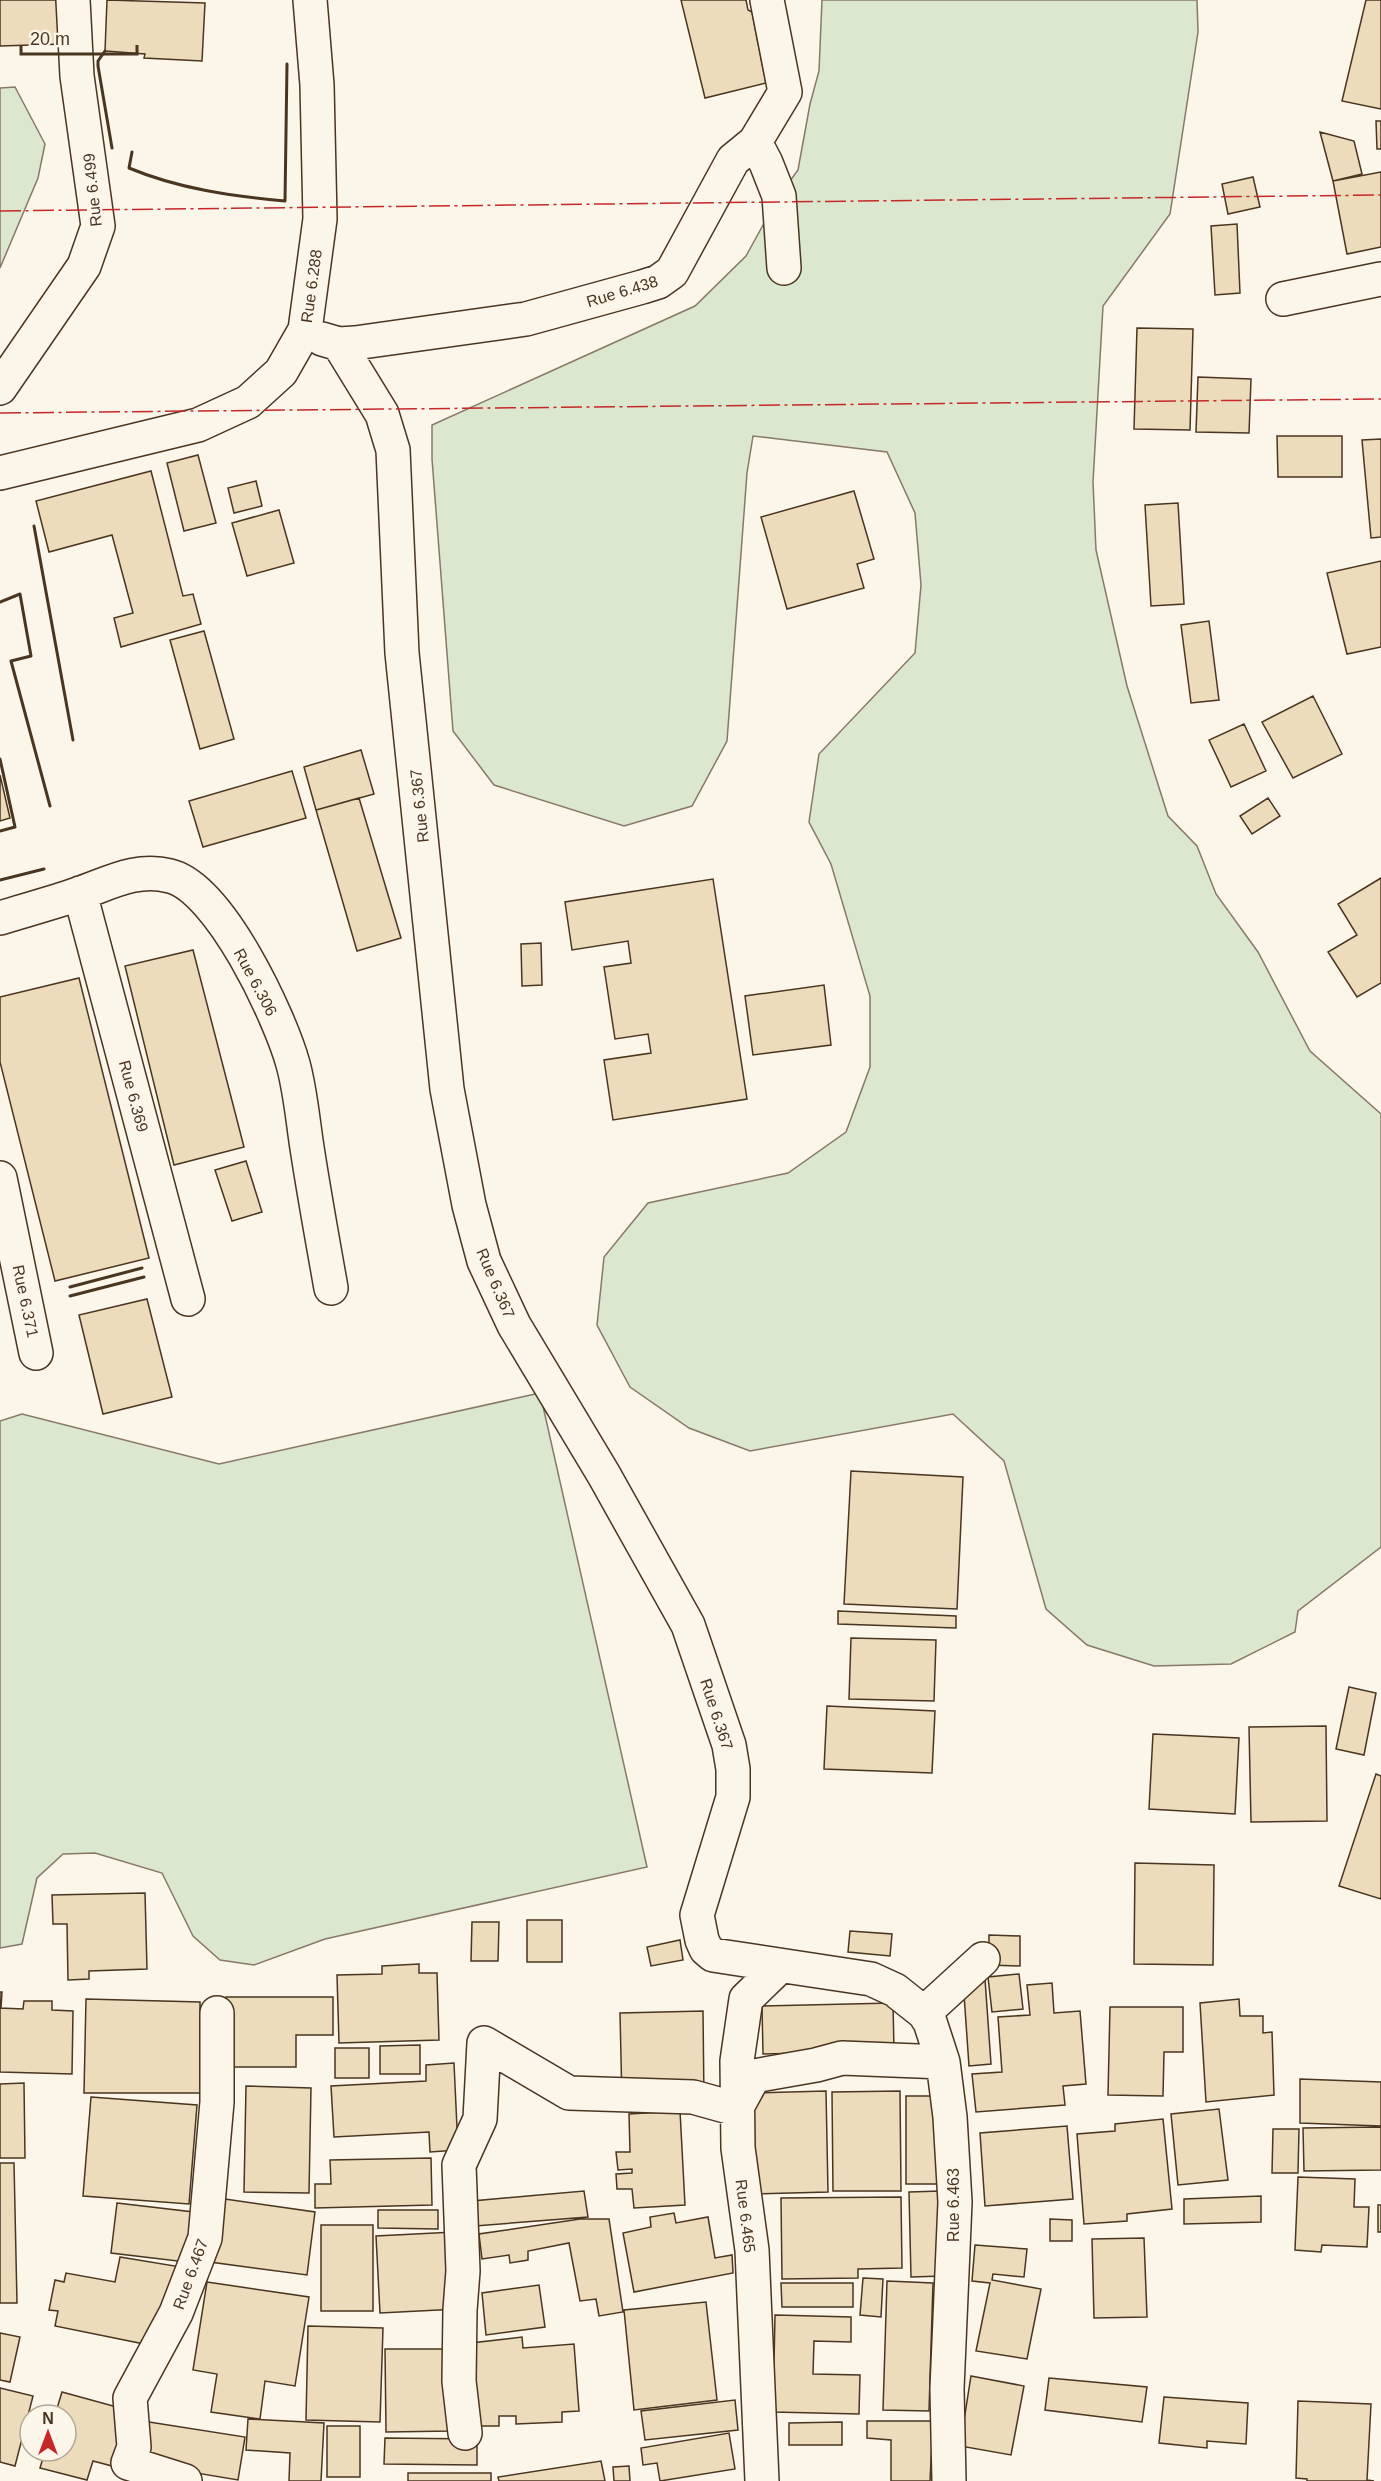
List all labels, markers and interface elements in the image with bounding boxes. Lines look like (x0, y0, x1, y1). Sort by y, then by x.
scale bar (21, 18, 136, 56)
text: 20 m (30, 29, 70, 49)
street label: Rue 6.499 (80, 152, 105, 228)
street label: Rue 6.288 (298, 248, 325, 324)
street label: Rue 6.438 (584, 273, 660, 310)
street label: Rue 6.367 (407, 768, 432, 844)
street label: Rue 6.306 (231, 946, 280, 1019)
street label: Rue 6.369 (116, 1058, 151, 1134)
street label: Rue 6.367 (473, 1246, 518, 1321)
street label: Rue 6.371 (10, 1263, 42, 1339)
street label: Rue 6.367 (697, 1676, 736, 1752)
street label: Rue 6.463 (945, 2168, 962, 2242)
street label: Rue 6.465 (733, 2178, 758, 2254)
street label: Rue 6.467 (170, 2236, 211, 2312)
north arrow (18, 2403, 78, 2463)
text: N (42, 2410, 54, 2427)

